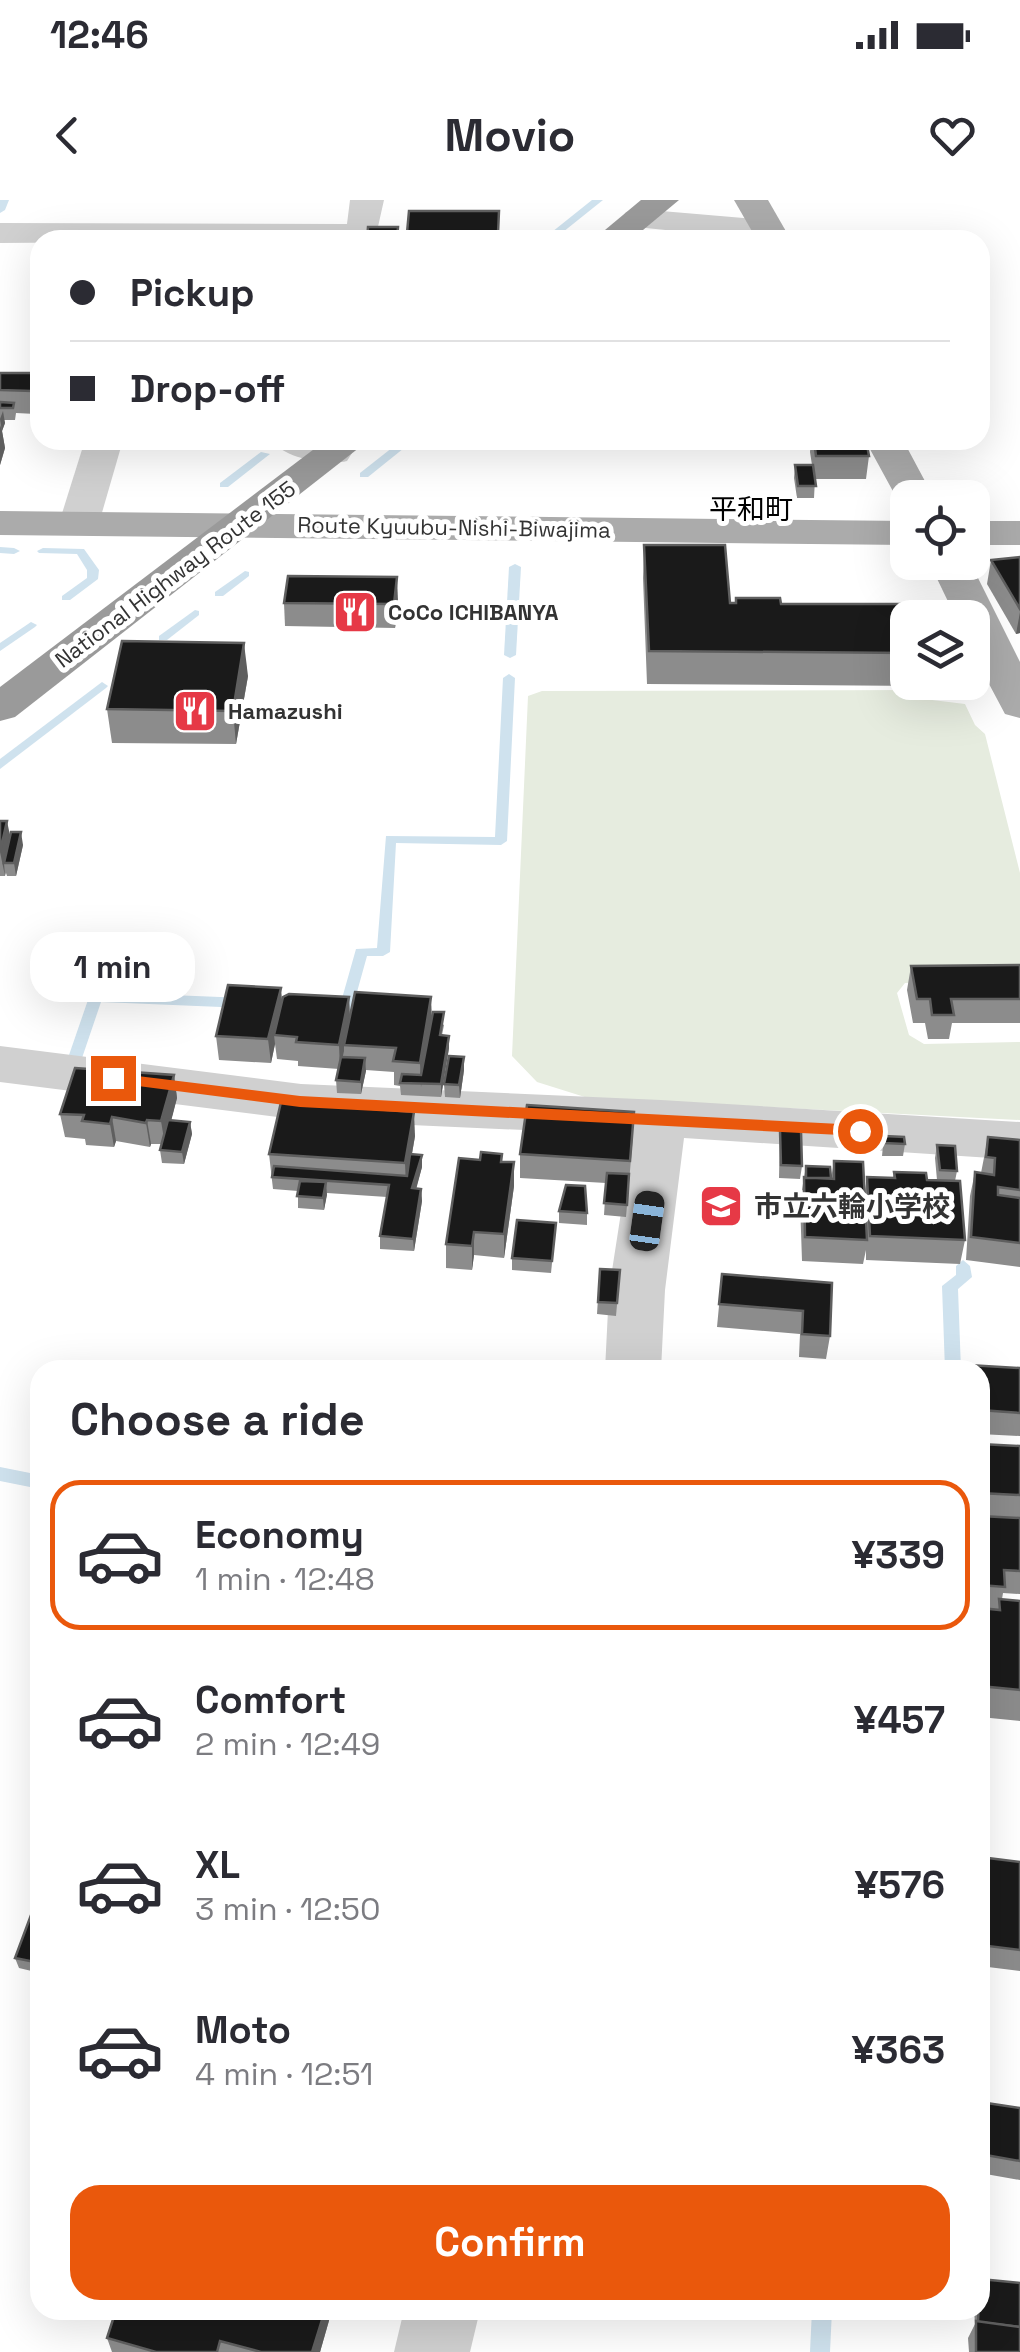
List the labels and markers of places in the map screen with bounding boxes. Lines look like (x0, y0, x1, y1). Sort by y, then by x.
restaurant icon: CoCo ICHIBANYA (332, 589, 378, 635)
place label: CoCo ICHIBANYA (388, 598, 558, 626)
restaurant icon: Hamazushi (172, 688, 218, 734)
place label: Hamazushi (228, 697, 343, 725)
school or university icon: 市立六輪小学校 (698, 1183, 744, 1229)
place label: 市立六輪小学校 (754, 1188, 950, 1224)

